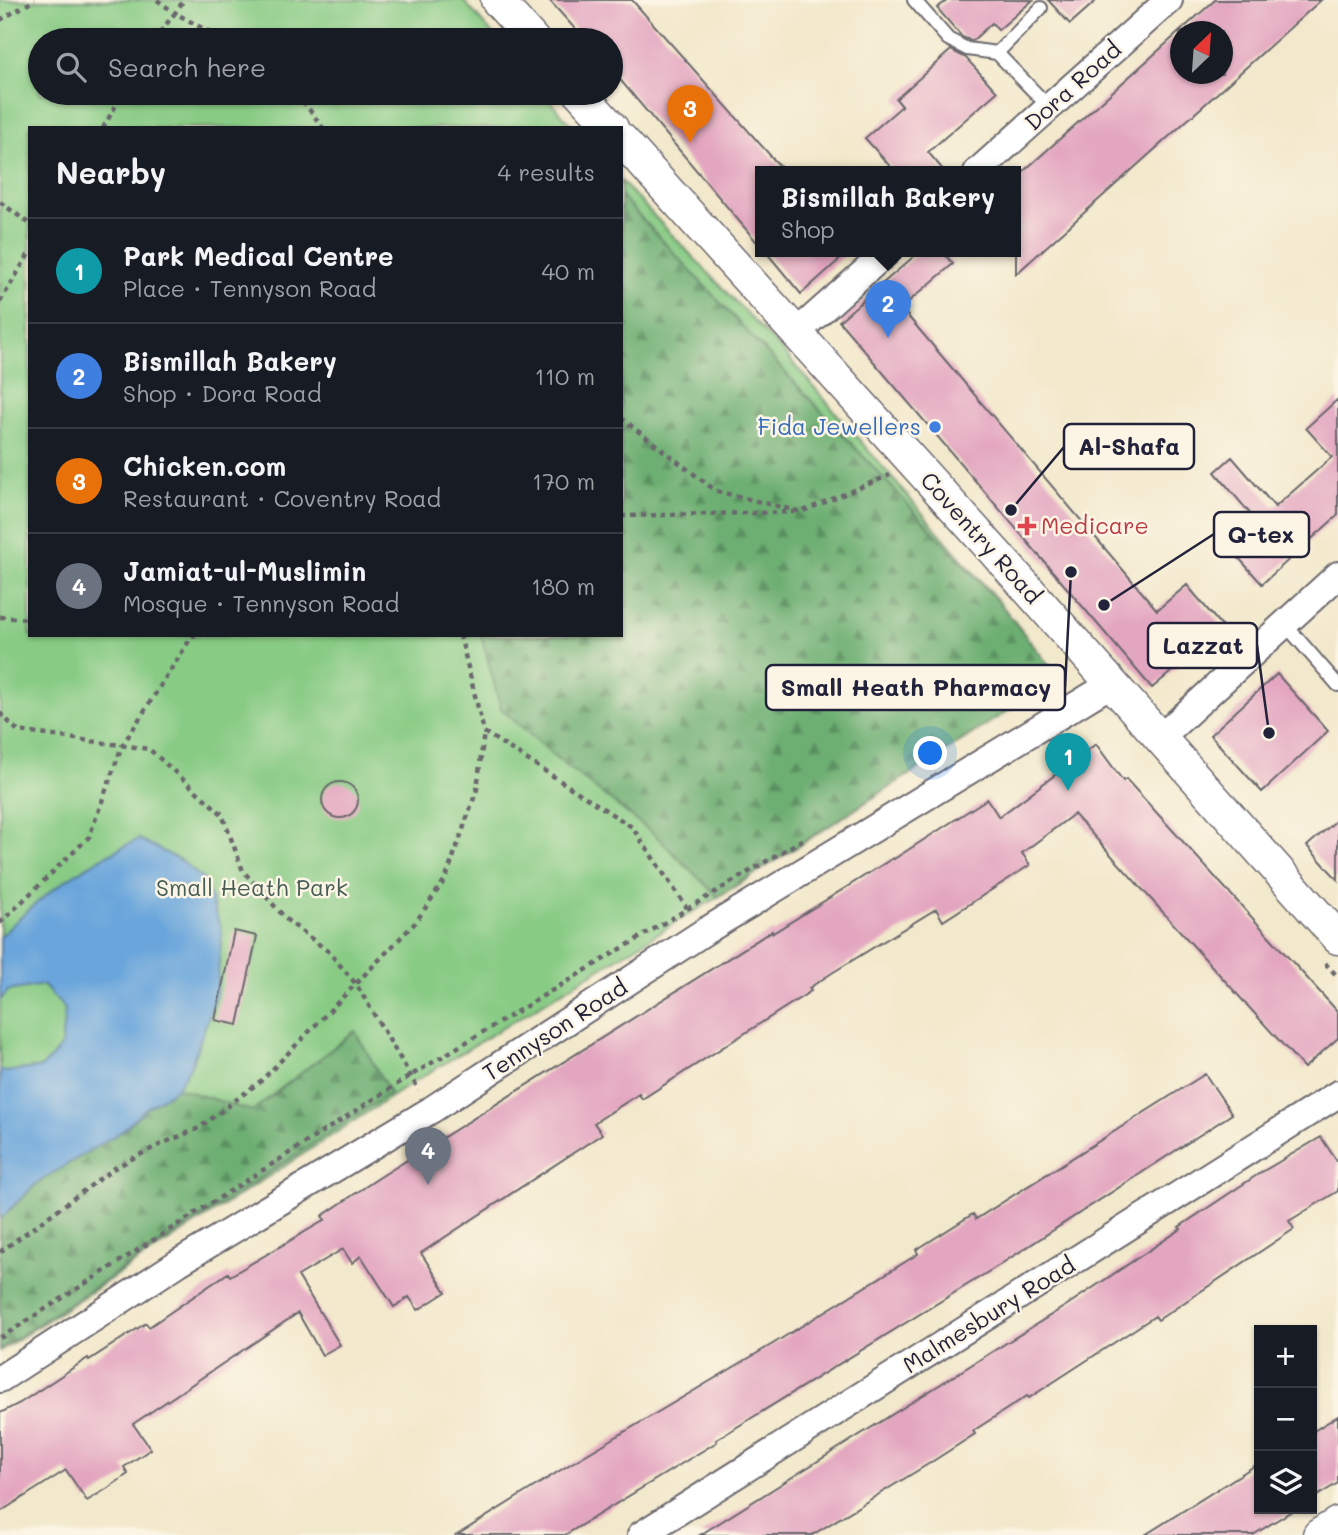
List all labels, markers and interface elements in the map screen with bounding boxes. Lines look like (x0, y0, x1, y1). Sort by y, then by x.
north arrow (1170, 21, 1233, 84)
search box (28, 28, 623, 105)
street label: Dora Road (1018, 34, 1127, 137)
icon: search (52, 48, 90, 86)
text: Search here (108, 50, 266, 84)
pin: 3 (667, 85, 713, 143)
text: Nearby (56, 152, 166, 192)
text: 4 results (498, 157, 595, 187)
popup (755, 166, 1021, 257)
text: Bismillah Bakery (781, 180, 995, 214)
text: Shop (781, 214, 835, 244)
text: Park Medical Centre (123, 239, 394, 273)
text: 1 (74, 256, 84, 286)
text: 40 m (542, 256, 595, 286)
text: Place · Tennyson Road (123, 273, 376, 303)
pin: 2 (865, 280, 911, 338)
text: Bismillah Bakery (123, 344, 337, 378)
text: 2 (73, 361, 85, 391)
text: 110 m (535, 361, 595, 391)
text: Shop · Dora Road (123, 378, 321, 408)
place label: Fida Jewellers (757, 411, 921, 441)
marker: Fida Jewellers (927, 419, 943, 435)
callout: Al-Shafa (1064, 424, 1194, 469)
text: Al-Shafa (1078, 430, 1180, 461)
text: Chicken.com (123, 449, 286, 483)
street label: Coventry Road (915, 465, 1049, 610)
text: 3 (72, 466, 86, 496)
text: 170 m (532, 466, 595, 496)
text: Restaurant · Coventry Road (123, 483, 441, 513)
place label: Medicare (1041, 510, 1149, 540)
callout: Q-tex (1214, 512, 1309, 557)
marker: Medicare (1019, 518, 1035, 534)
text: Q-tex (1228, 518, 1294, 549)
text: Jamiat-ul-Muslimin (123, 554, 366, 588)
text: 4 (72, 571, 86, 601)
text: 180 m (531, 571, 595, 601)
text: Mosque · Tennyson Road (123, 588, 399, 618)
callout: Lazzat (1148, 623, 1257, 668)
text: Lazzat (1162, 629, 1244, 660)
callout: Small Heath Pharmacy (766, 665, 1065, 710)
text: Small Heath Pharmacy (781, 671, 1051, 702)
pin: 1 (1045, 733, 1091, 791)
your location (913, 736, 947, 770)
park label: Small Heath Park (156, 872, 348, 902)
street label: Tennyson Road (476, 971, 633, 1087)
pin: 4 (405, 1127, 451, 1185)
street label: Malmesbury Road (897, 1249, 1080, 1379)
map controls (1254, 1325, 1317, 1514)
button: + (1254, 1325, 1317, 1388)
button: − (1254, 1388, 1317, 1451)
button: layers (1254, 1451, 1317, 1514)

